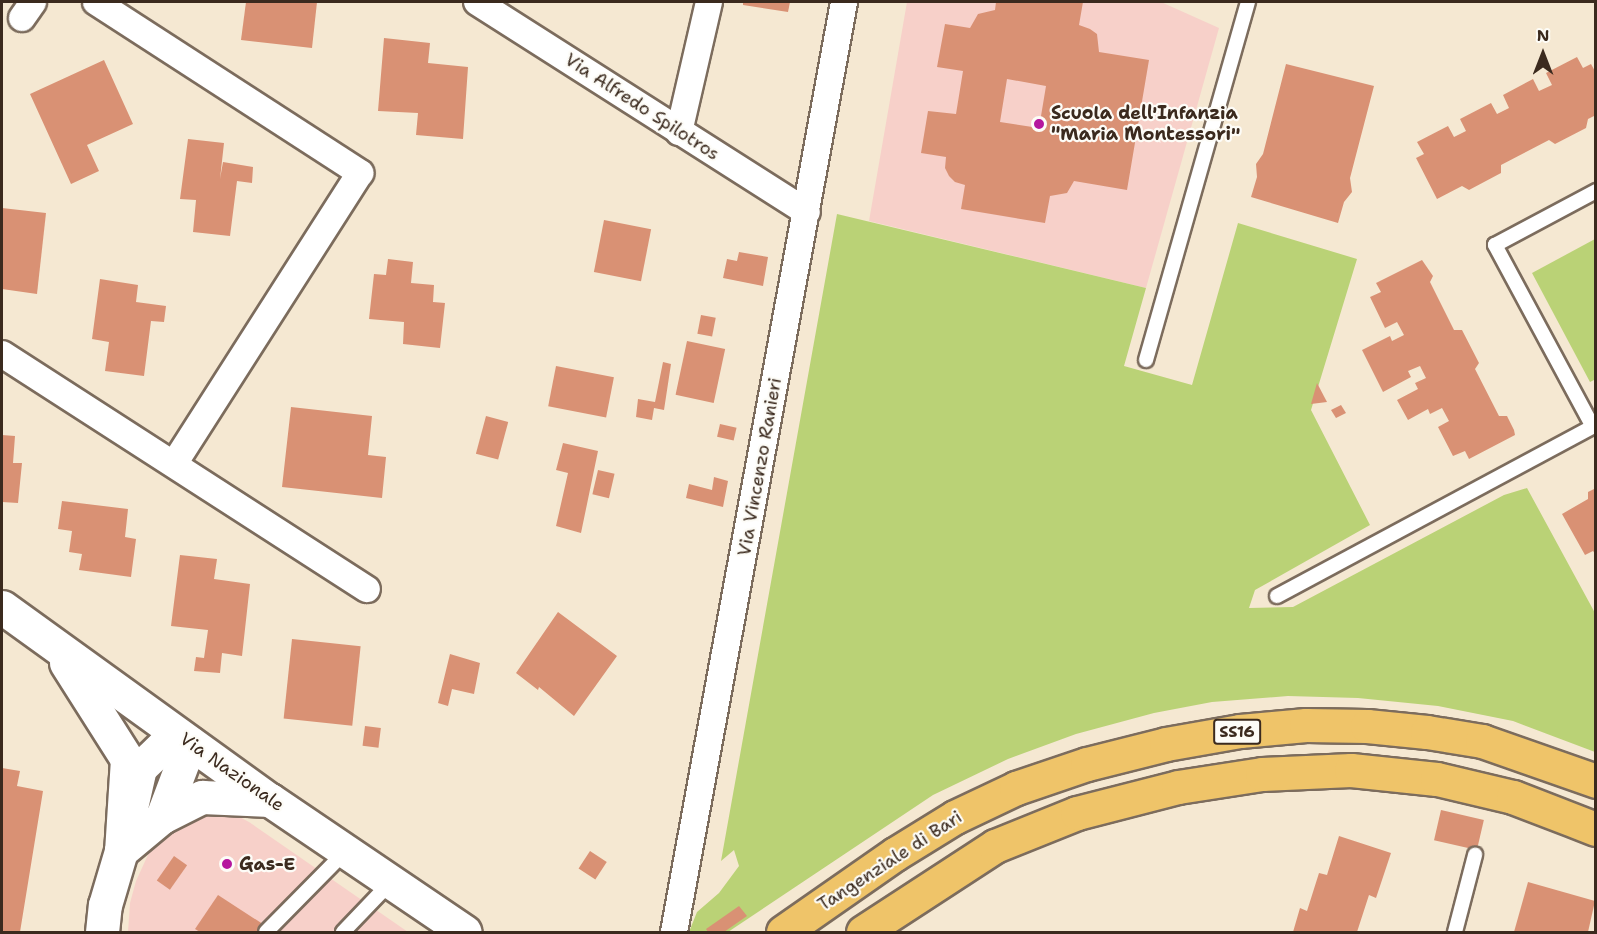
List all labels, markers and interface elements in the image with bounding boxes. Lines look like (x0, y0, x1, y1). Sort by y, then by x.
north arrow (1513, 24, 1573, 84)
text: N (1537, 25, 1549, 46)
street label: Via Alfredo Spilotros (561, 49, 723, 165)
place label: Scuola dell'Infanzia "Maria Montessori" (1051, 103, 1240, 146)
marker: Scuola dell'Infanzia "Maria Montessori" (1032, 117, 1046, 131)
street label: Via Vincenzo Ranieri (734, 376, 786, 558)
road number: SS16 (1213, 719, 1261, 745)
street label: Via Nazionale (176, 728, 288, 816)
street label: Tangenziale di Bari (814, 806, 966, 916)
place label: Gas-E (239, 853, 295, 875)
marker: Gas-E (220, 857, 234, 871)

